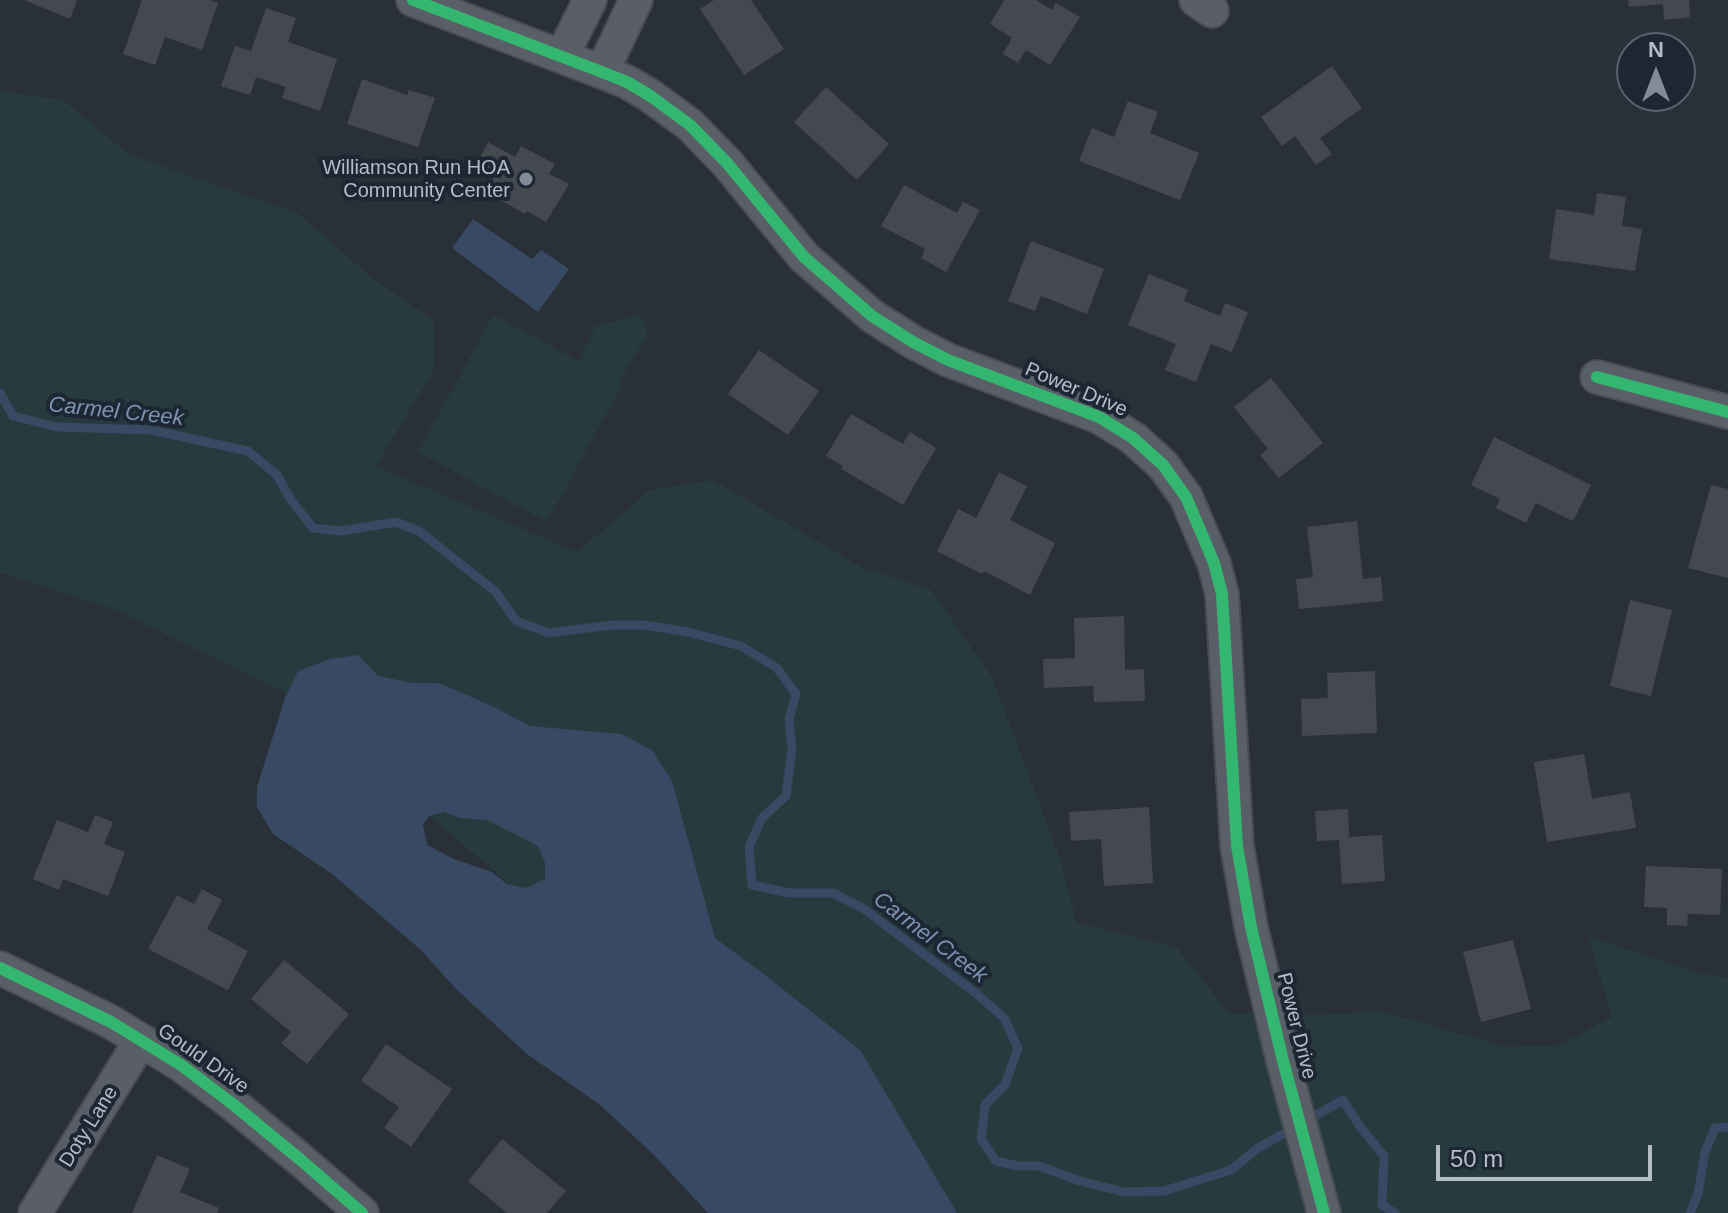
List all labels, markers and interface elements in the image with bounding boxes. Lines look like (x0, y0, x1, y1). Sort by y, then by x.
north arrow (1616, 32, 1696, 112)
text: N (1648, 37, 1664, 62)
place label: Williamson Run HOA Community Center (322, 156, 510, 203)
marker: Williamson Run HOA Community Center (517, 170, 535, 188)
street label: Power Drive (1021, 358, 1131, 422)
water label: Carmel Creek (47, 392, 185, 432)
water label: Carmel Creek (868, 887, 992, 989)
street label: Power Drive (1271, 970, 1321, 1082)
street label: Gould Drive (153, 1019, 253, 1099)
street label: Doty Lane (55, 1082, 123, 1172)
scale bar (1440, 1129, 1656, 1179)
text: 50 m (1450, 1145, 1503, 1172)

